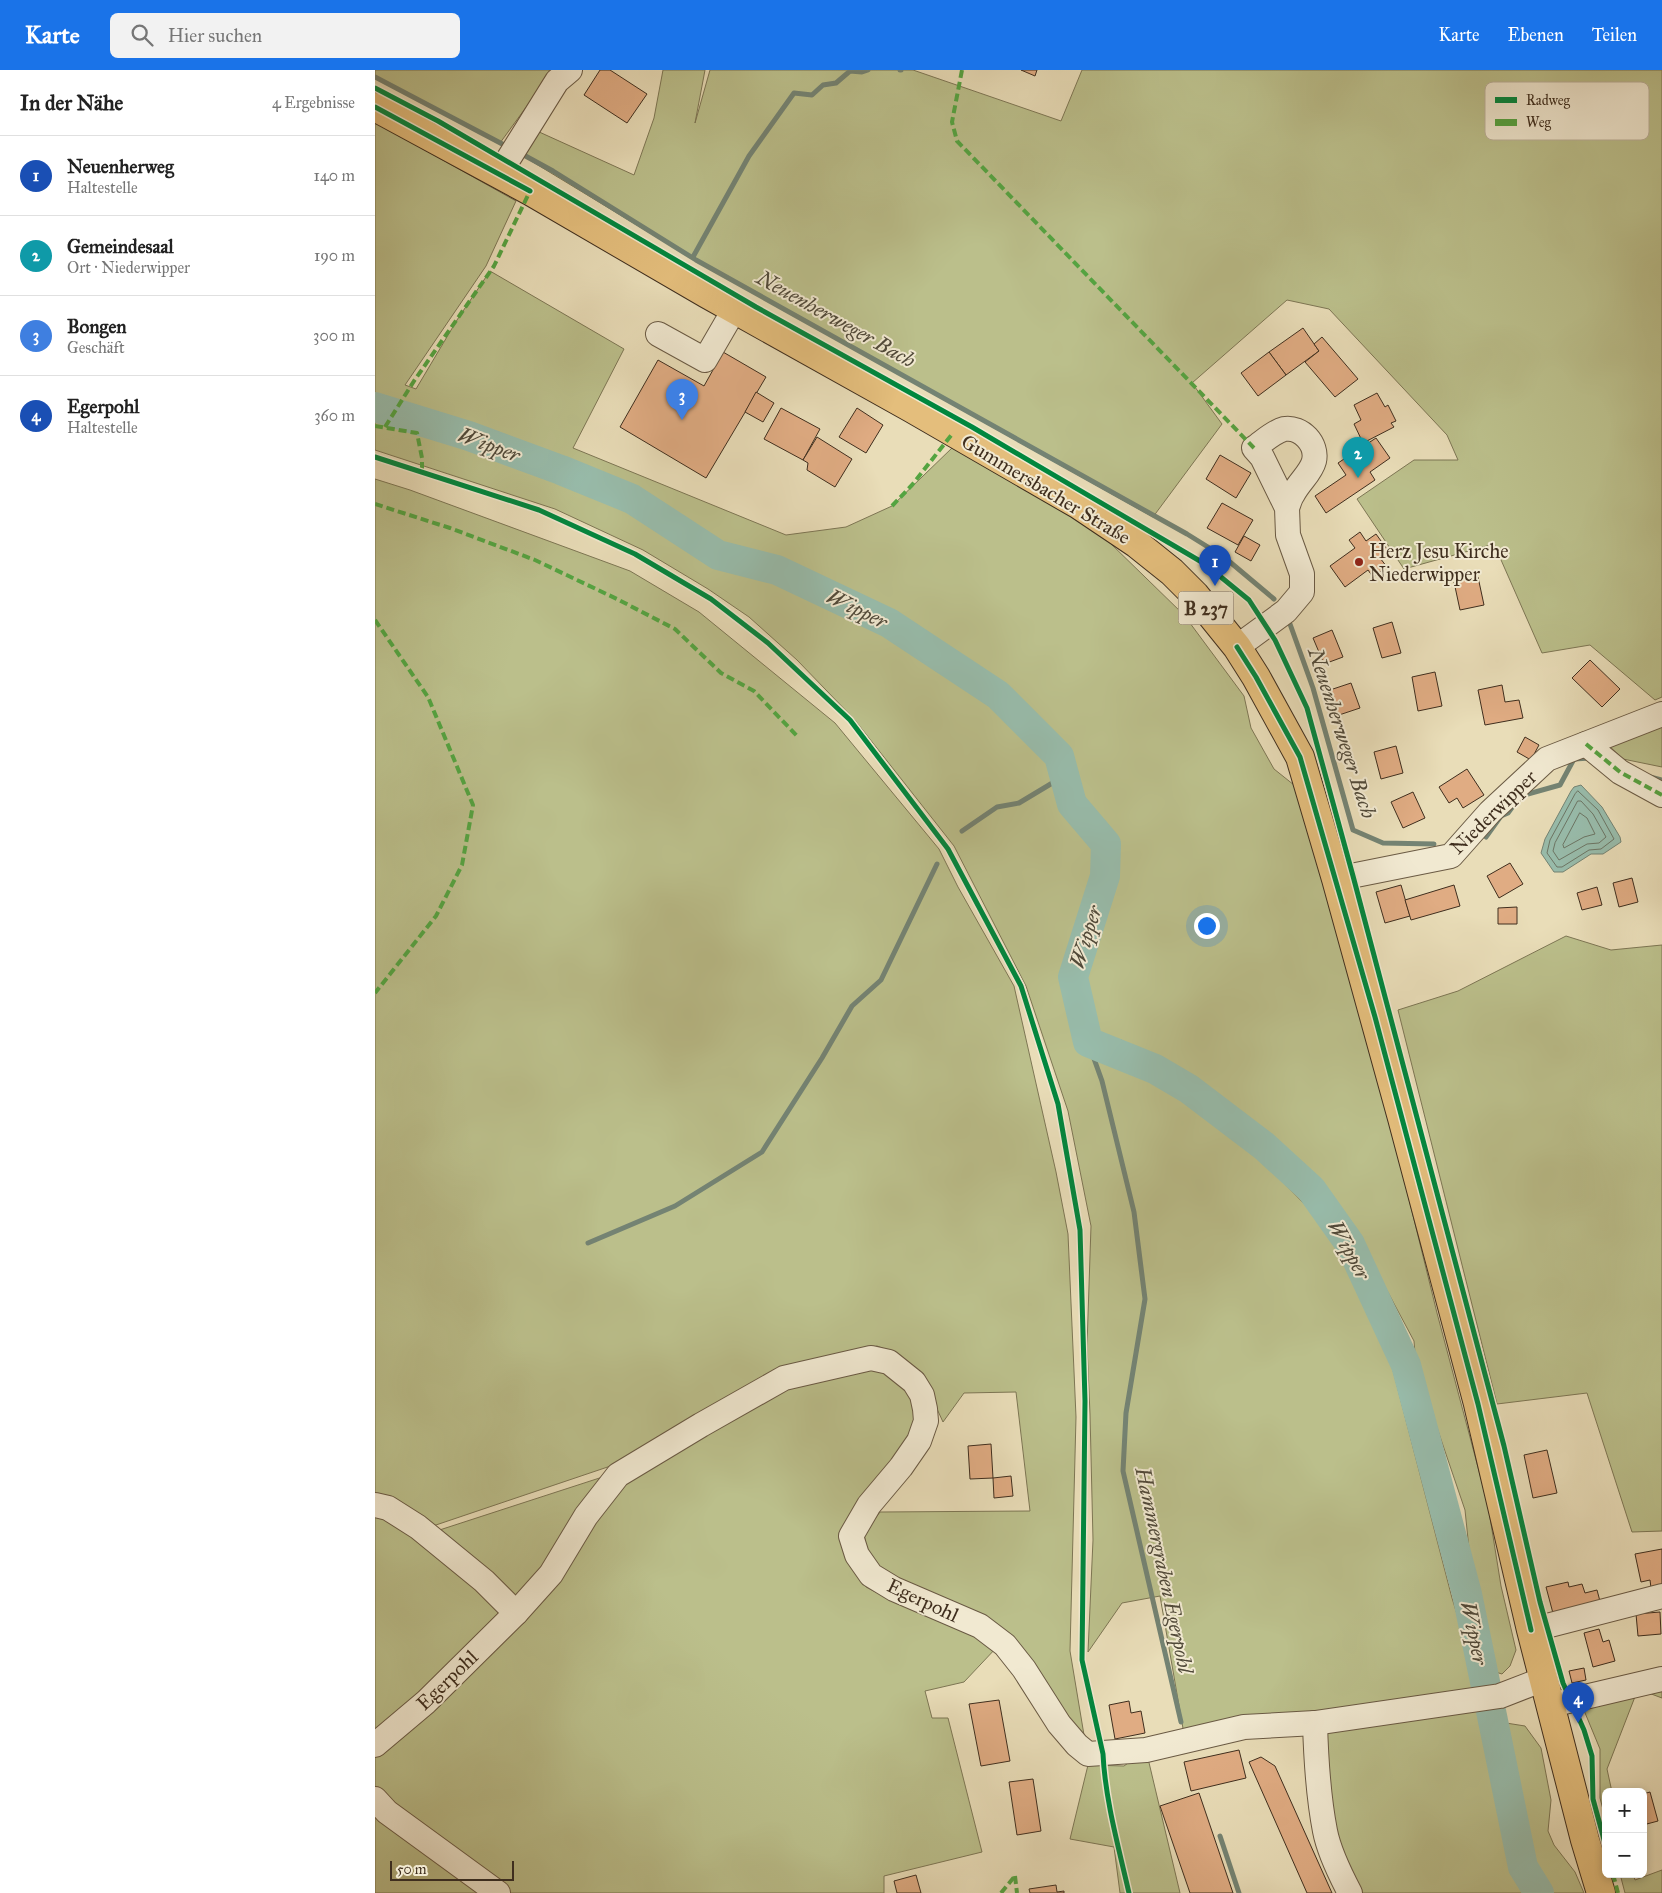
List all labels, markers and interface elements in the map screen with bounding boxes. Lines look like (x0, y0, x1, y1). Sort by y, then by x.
search box (110, 13, 460, 58)
text: Karte (25, 20, 80, 50)
icon: search (128, 21, 156, 49)
text: Hier suchen (168, 24, 262, 47)
text: Karte (1439, 24, 1480, 46)
text: Ebenen (1508, 24, 1564, 46)
text: Teilen (1592, 24, 1637, 46)
legend (1485, 82, 1649, 140)
text: In der Nähe (20, 90, 123, 116)
text: Radweg (1526, 92, 1571, 109)
text: 4 Ergebnisse (272, 93, 355, 112)
text: Weg (1526, 114, 1552, 131)
text: Neuenherweg (67, 155, 174, 178)
text: 1 (33, 166, 39, 185)
text: 140 m (314, 166, 355, 185)
text: Haltestelle (67, 178, 138, 197)
text: Gemeindesaal (67, 235, 174, 258)
text: 2 (32, 246, 40, 265)
text: 190 m (314, 246, 355, 265)
text: Ort · Niederwipper (67, 258, 190, 277)
water label: Neuenherweger Bach (751, 264, 920, 373)
text: Bongen (67, 315, 127, 338)
text: 3 (33, 326, 39, 345)
text: 300 m (313, 326, 355, 345)
text: Geschäft (67, 338, 125, 357)
pin: 3 (666, 379, 698, 420)
text: Egerpohl (67, 395, 139, 418)
text: 4 (32, 406, 40, 425)
text: 360 m (314, 406, 355, 425)
text: Haltestelle (67, 418, 138, 437)
water label: Wipper (454, 422, 525, 469)
street label: Gummersbacher Straße (957, 429, 1135, 549)
pin: 2 (1342, 437, 1374, 478)
place label: Herz Jesu Kirche Niederwipper (1369, 539, 1509, 586)
pin: 1 (1199, 545, 1231, 586)
marker: Herz Jesu Kirche Niederwipper (1353, 556, 1365, 568)
water label: Wipper (822, 583, 893, 635)
road number: B 237 (1179, 592, 1233, 624)
water label: Neuenherweger Bach (1302, 644, 1382, 822)
street label: Niederwipper (1445, 764, 1542, 859)
water label: Wipper (1064, 901, 1108, 972)
your location (1194, 913, 1220, 939)
water label: Wipper (1322, 1216, 1377, 1285)
water label: Hammergraben Egerpohl (1129, 1464, 1199, 1678)
street label: Egerpohl (883, 1573, 963, 1628)
water label: Wipper (1455, 1599, 1494, 1668)
street label: Egerpohl (411, 1645, 484, 1716)
pin: 4 (1562, 1682, 1594, 1723)
map controls (1602, 1788, 1647, 1878)
button: + (1602, 1788, 1647, 1833)
button: − (1602, 1833, 1647, 1878)
scale bar (390, 1858, 514, 1881)
text: 50 m (397, 1861, 426, 1878)

